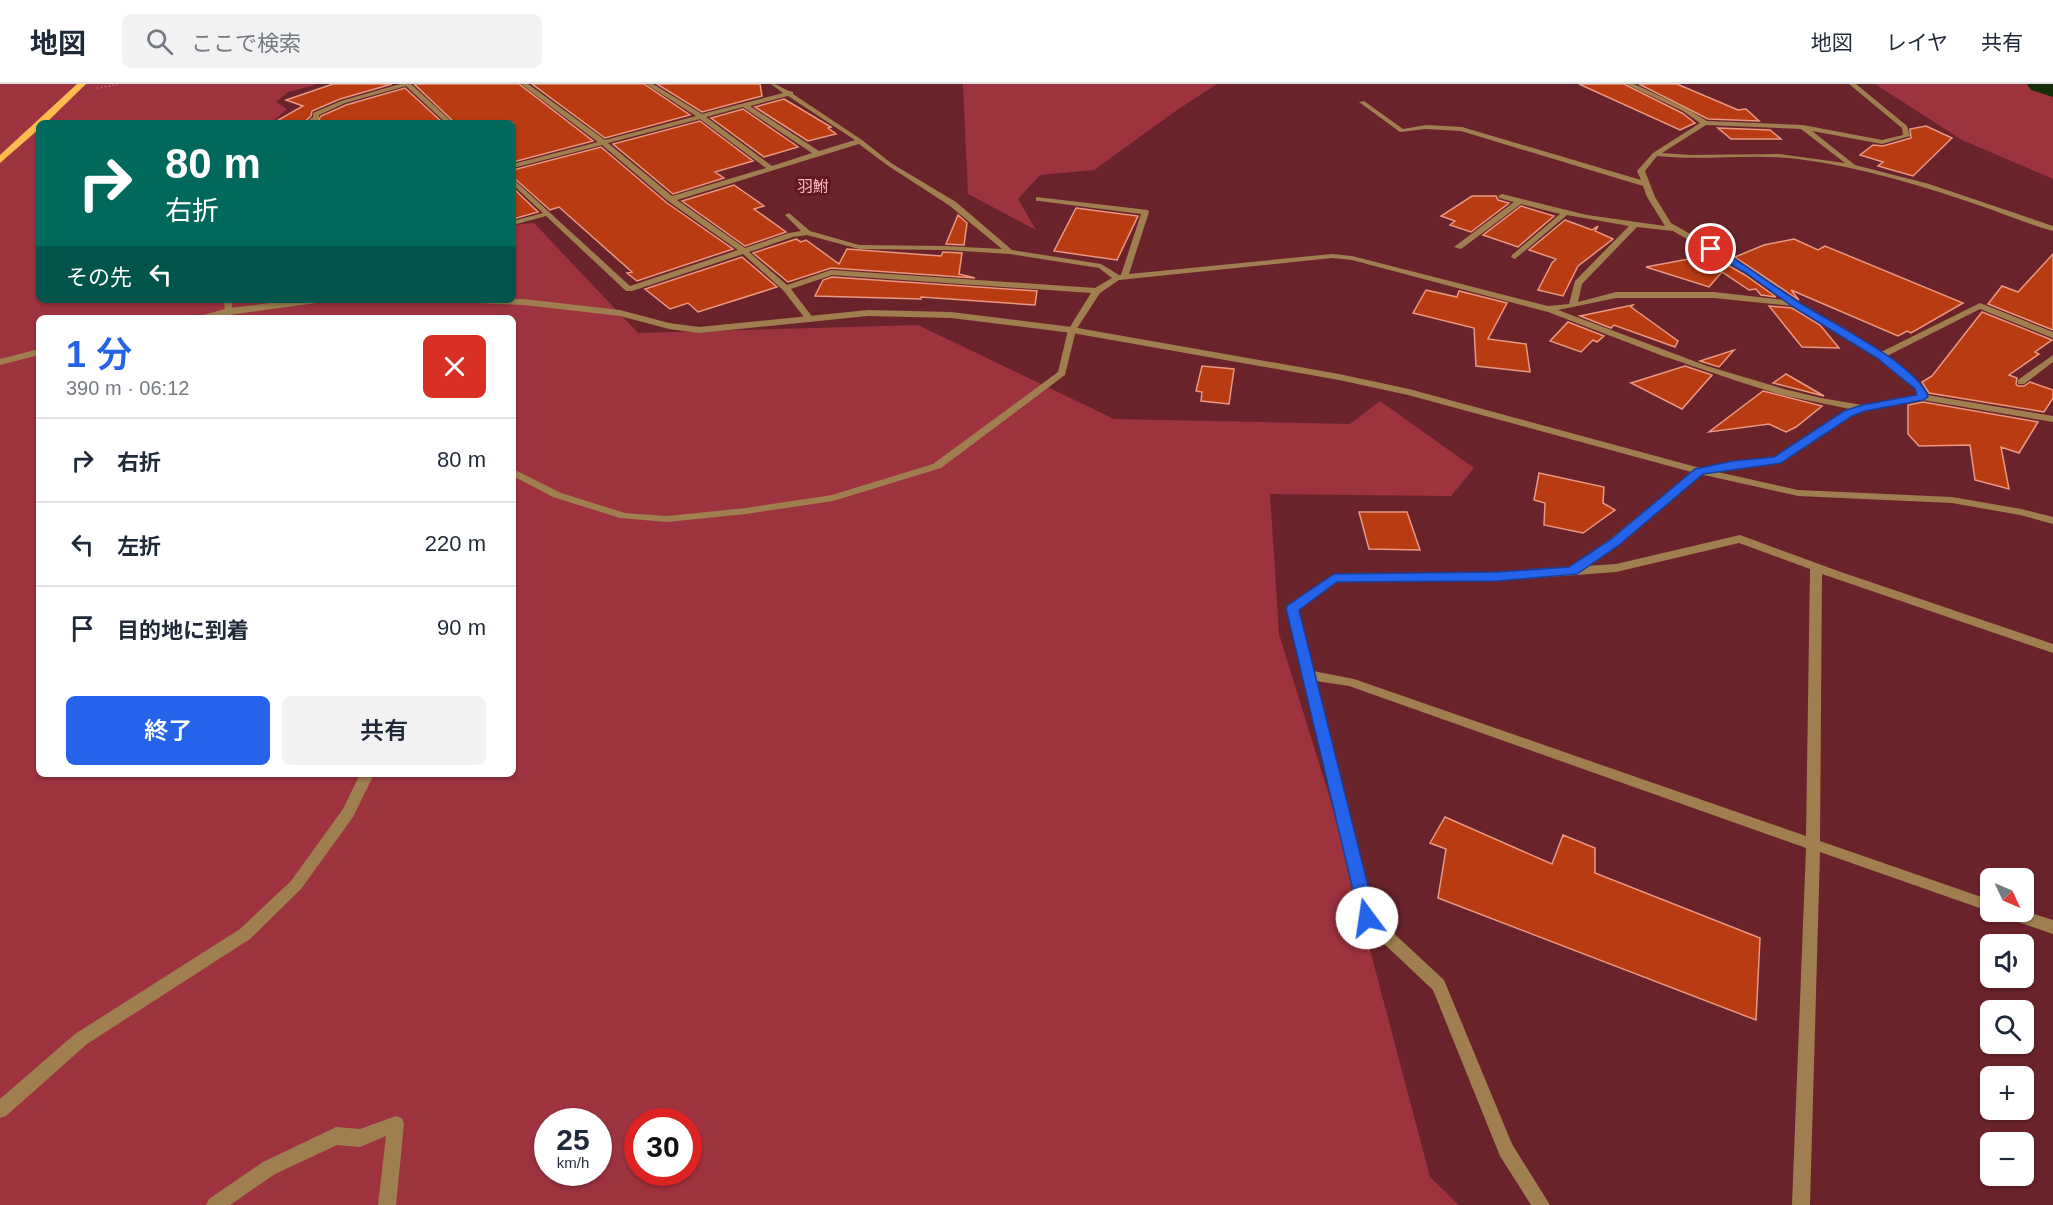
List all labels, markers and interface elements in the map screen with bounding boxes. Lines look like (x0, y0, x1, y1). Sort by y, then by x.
search box (122, 14, 542, 68)
icon: search (143, 25, 176, 58)
text: 地図 (30, 28, 86, 59)
text: ここで検索 (191, 31, 301, 56)
text: 地図 (1811, 31, 1853, 54)
text: レイヤ (1886, 31, 1948, 54)
text: 共有 (1981, 31, 2023, 54)
text: 80 m (165, 140, 261, 187)
icon: right (66, 144, 144, 222)
district label: 羽鮒 (797, 178, 829, 195)
text: 右折 (165, 196, 219, 226)
pin (1685, 223, 1736, 274)
icon: arrive (1694, 232, 1727, 265)
icon: left (144, 258, 177, 291)
text: その先 (66, 265, 132, 290)
text: 1 分 (66, 334, 132, 375)
button: close (423, 335, 486, 398)
text: 390 m · 06:12 (66, 377, 189, 399)
icon: right (66, 444, 99, 477)
text: 80 m (437, 447, 486, 472)
text: 右折 (117, 450, 161, 475)
icon: left (66, 528, 99, 561)
text: 220 m (425, 531, 486, 556)
text: 左折 (117, 534, 161, 559)
icon: arrive (66, 612, 99, 645)
text: 90 m (437, 615, 486, 640)
text: 目的地に到着 (117, 618, 249, 643)
button: 終了 (66, 696, 270, 765)
button: 共有 (282, 696, 486, 765)
north arrow (1980, 868, 2034, 922)
map controls (1980, 868, 2034, 1186)
position arrow (1335, 886, 1399, 950)
button: sound (1980, 934, 2034, 988)
button: search (1980, 1000, 2034, 1054)
button: + (1980, 1066, 2034, 1120)
speed limit sign: 30 (624, 1108, 702, 1186)
text: 25 (556, 1123, 590, 1156)
button: − (1980, 1132, 2034, 1186)
text: km/h (557, 1154, 589, 1171)

